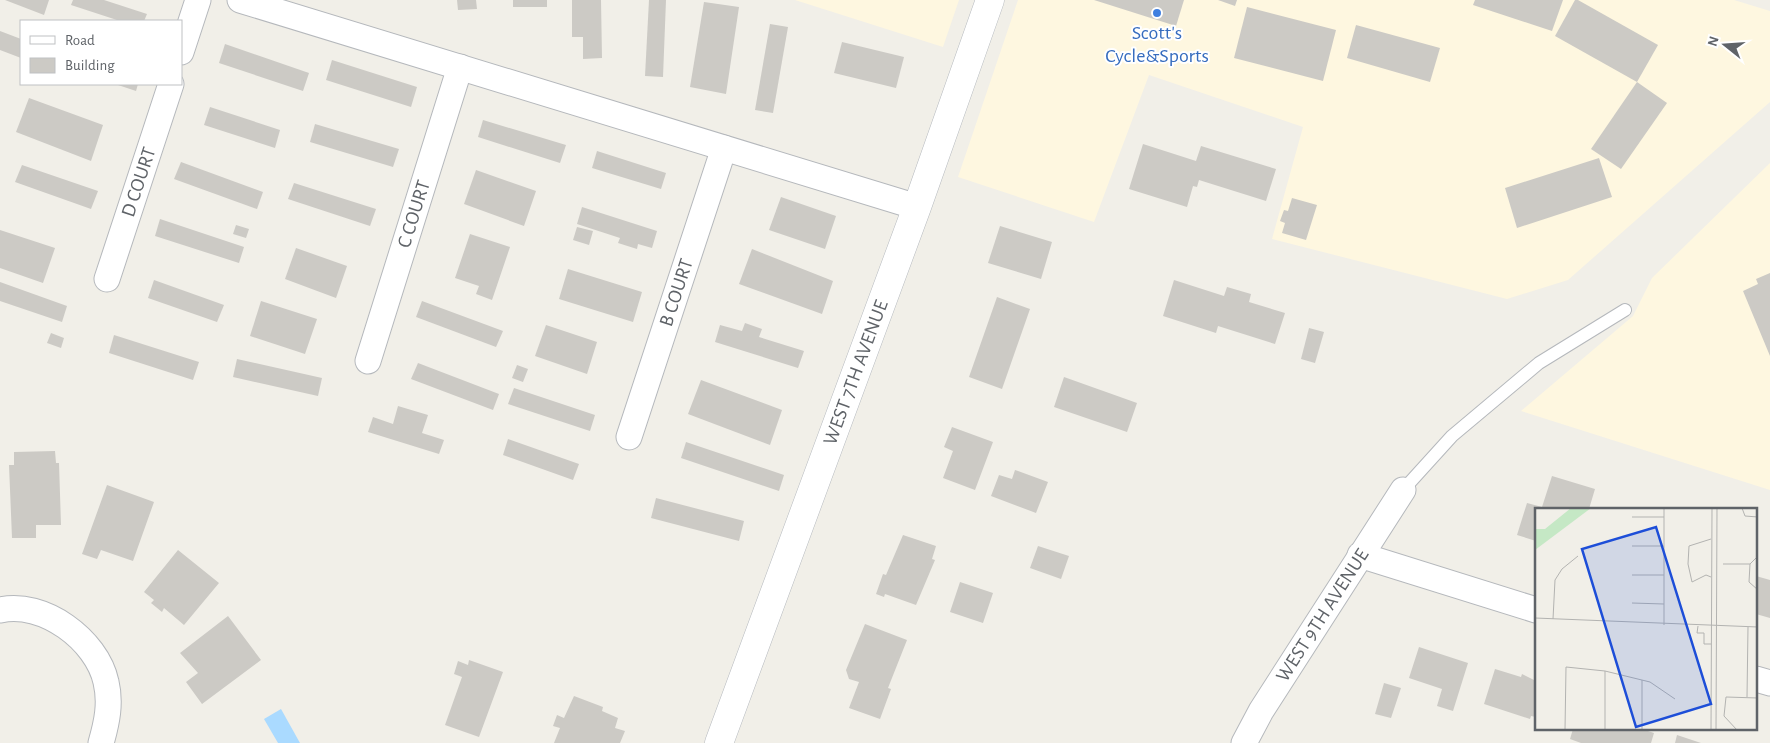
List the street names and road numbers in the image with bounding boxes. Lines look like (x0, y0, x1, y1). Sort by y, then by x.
street label: D COURT (118, 145, 160, 219)
street label: C COURT (394, 178, 434, 250)
street label: B COURT (656, 256, 697, 329)
street label: WEST 7TH AVENUE (820, 297, 892, 448)
street label: WEST 9TH AVENUE (1272, 545, 1373, 685)

